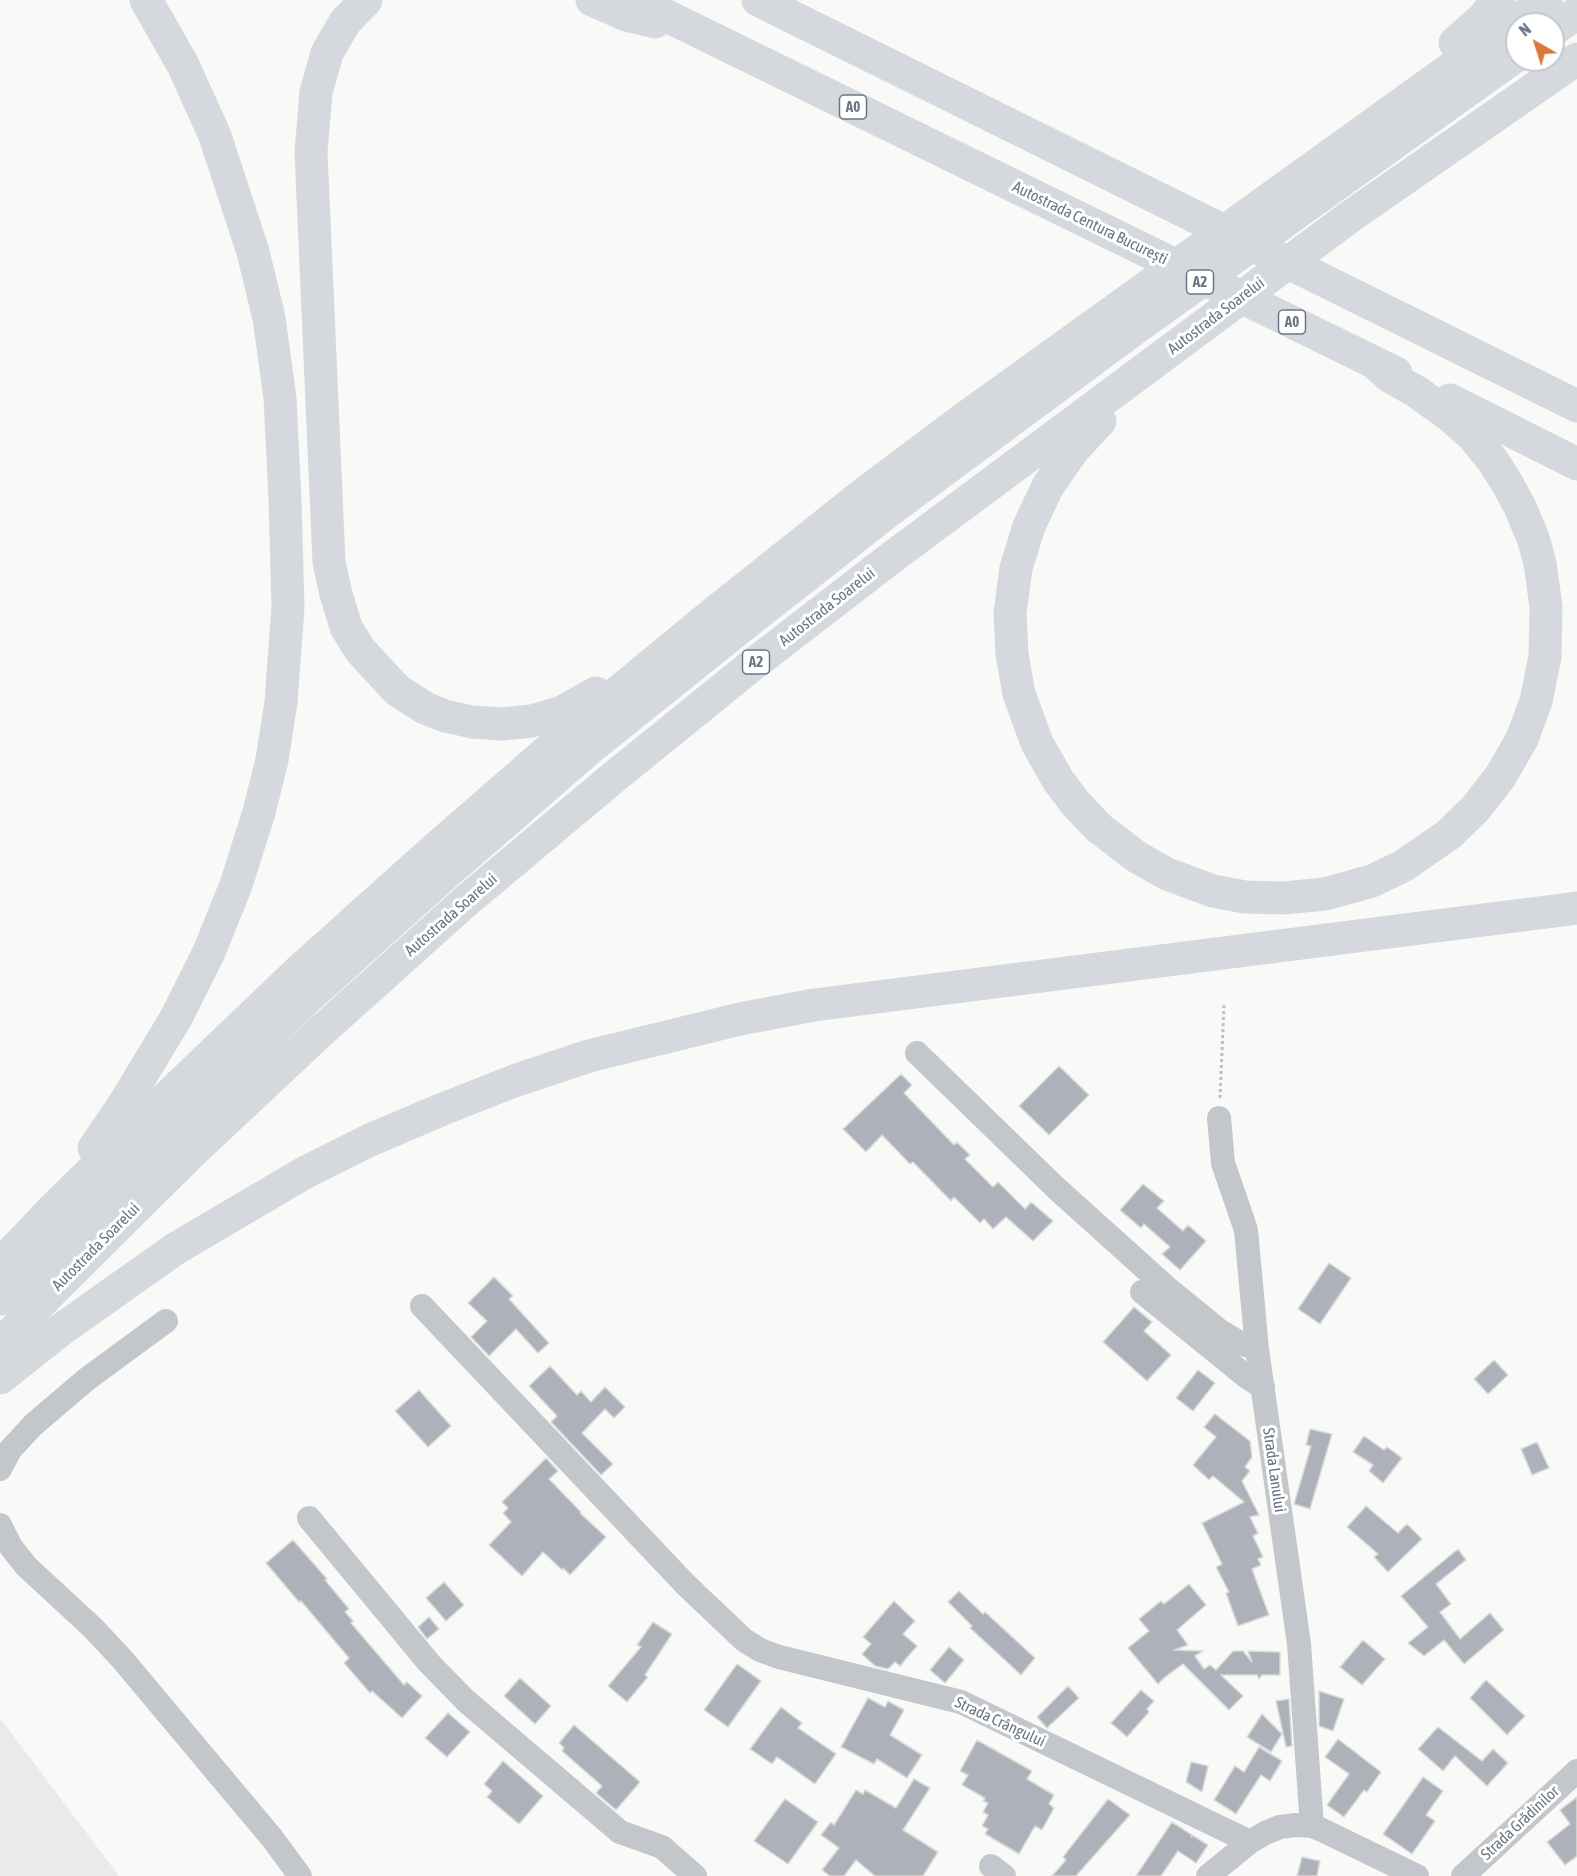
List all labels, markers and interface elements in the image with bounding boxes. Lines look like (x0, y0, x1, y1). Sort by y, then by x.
north arrow (1505, 12, 1565, 72)
text: N (1516, 20, 1534, 40)
road number: A0 (840, 95, 866, 119)
street label: Autostrada Centura București (1009, 177, 1171, 269)
road number: A2 (1186, 270, 1214, 294)
street label: Autostrada Soarelui (1164, 273, 1268, 359)
road number: A0 (1278, 310, 1306, 334)
street label: Autostrada Soarelui (775, 564, 879, 650)
road number: A2 (742, 650, 770, 674)
street label: Autostrada Soarelui (401, 870, 501, 960)
street label: Autostrada Soarelui (48, 1199, 144, 1295)
street label: Strada Lanului (1259, 1427, 1289, 1513)
street label: Strada Crângului (952, 1693, 1048, 1751)
street label: Strada Grădinilor (1477, 1782, 1563, 1864)

